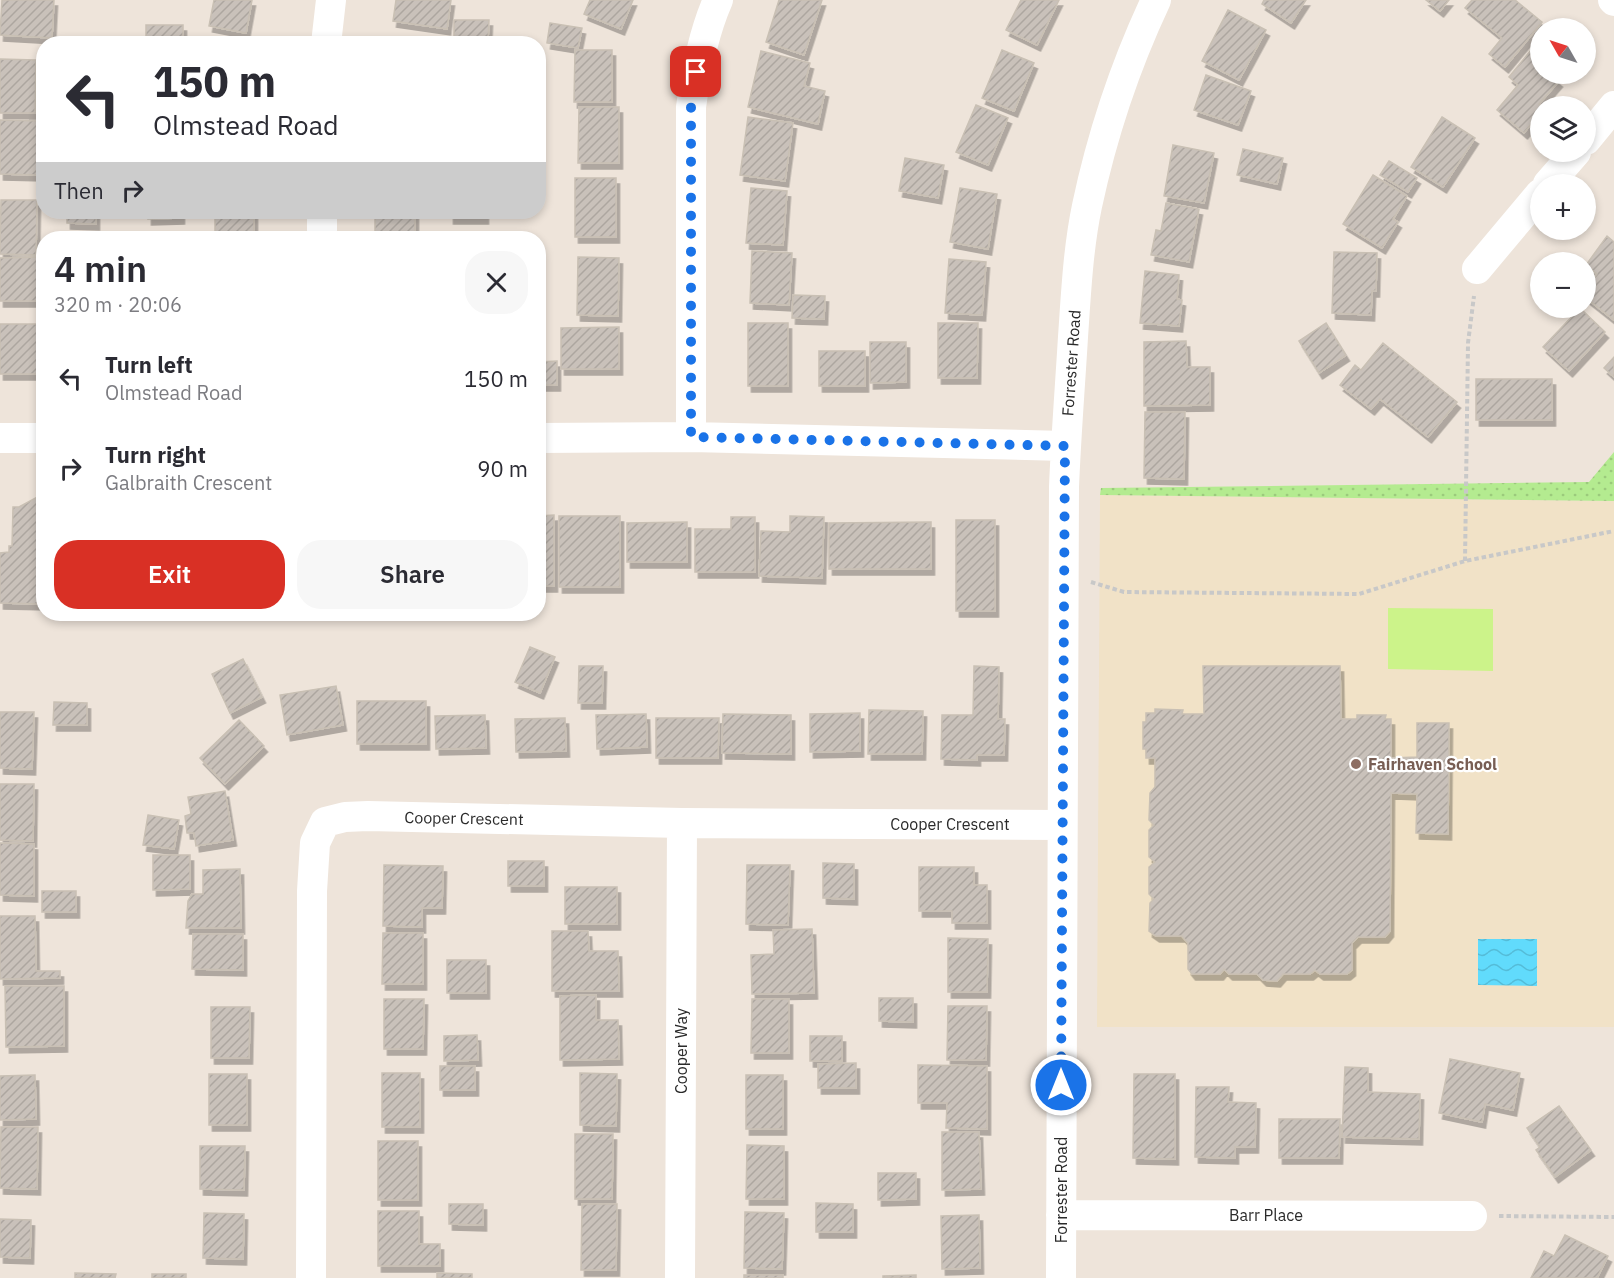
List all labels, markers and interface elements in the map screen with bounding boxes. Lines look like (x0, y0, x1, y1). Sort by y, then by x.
north arrow (1530, 18, 1596, 84)
map controls (1530, 18, 1596, 318)
pin (670, 46, 721, 97)
text: 150 m (153, 54, 276, 109)
icon: arrive (679, 55, 712, 88)
icon: left (54, 60, 132, 138)
button: layers (1530, 96, 1596, 162)
text: Olmstead Road (153, 107, 339, 142)
icon: right (116, 174, 149, 207)
button: + (1530, 174, 1596, 240)
text: Then (54, 176, 104, 205)
text: 4 min (54, 245, 147, 292)
button: close (465, 251, 528, 314)
button: − (1530, 252, 1596, 318)
text: 320 m · 20:06 (54, 291, 182, 318)
street label: Forrester Road (1057, 309, 1085, 417)
text: Turn left (105, 350, 193, 379)
icon: left (54, 362, 87, 395)
text: 150 m (464, 364, 528, 393)
text: Olmstead Road (105, 379, 243, 406)
text: Turn right (105, 440, 206, 469)
icon: right (54, 452, 87, 485)
text: 90 m (477, 454, 528, 483)
text: Galbraith Crescent (105, 469, 272, 496)
button: Exit (54, 540, 285, 609)
button: Share (297, 540, 528, 609)
place label: Fairhaven School (1368, 754, 1497, 774)
marker: Fairhaven School (1349, 757, 1363, 771)
street label: Cooper Crescent (404, 807, 524, 829)
street label: Cooper Crescent (890, 814, 1010, 834)
street label: Cooper Way (671, 1008, 691, 1094)
position arrow (1029, 1053, 1093, 1117)
street label: Forrester Road (1051, 1137, 1071, 1243)
street label: Barr Place (1229, 1205, 1303, 1225)

